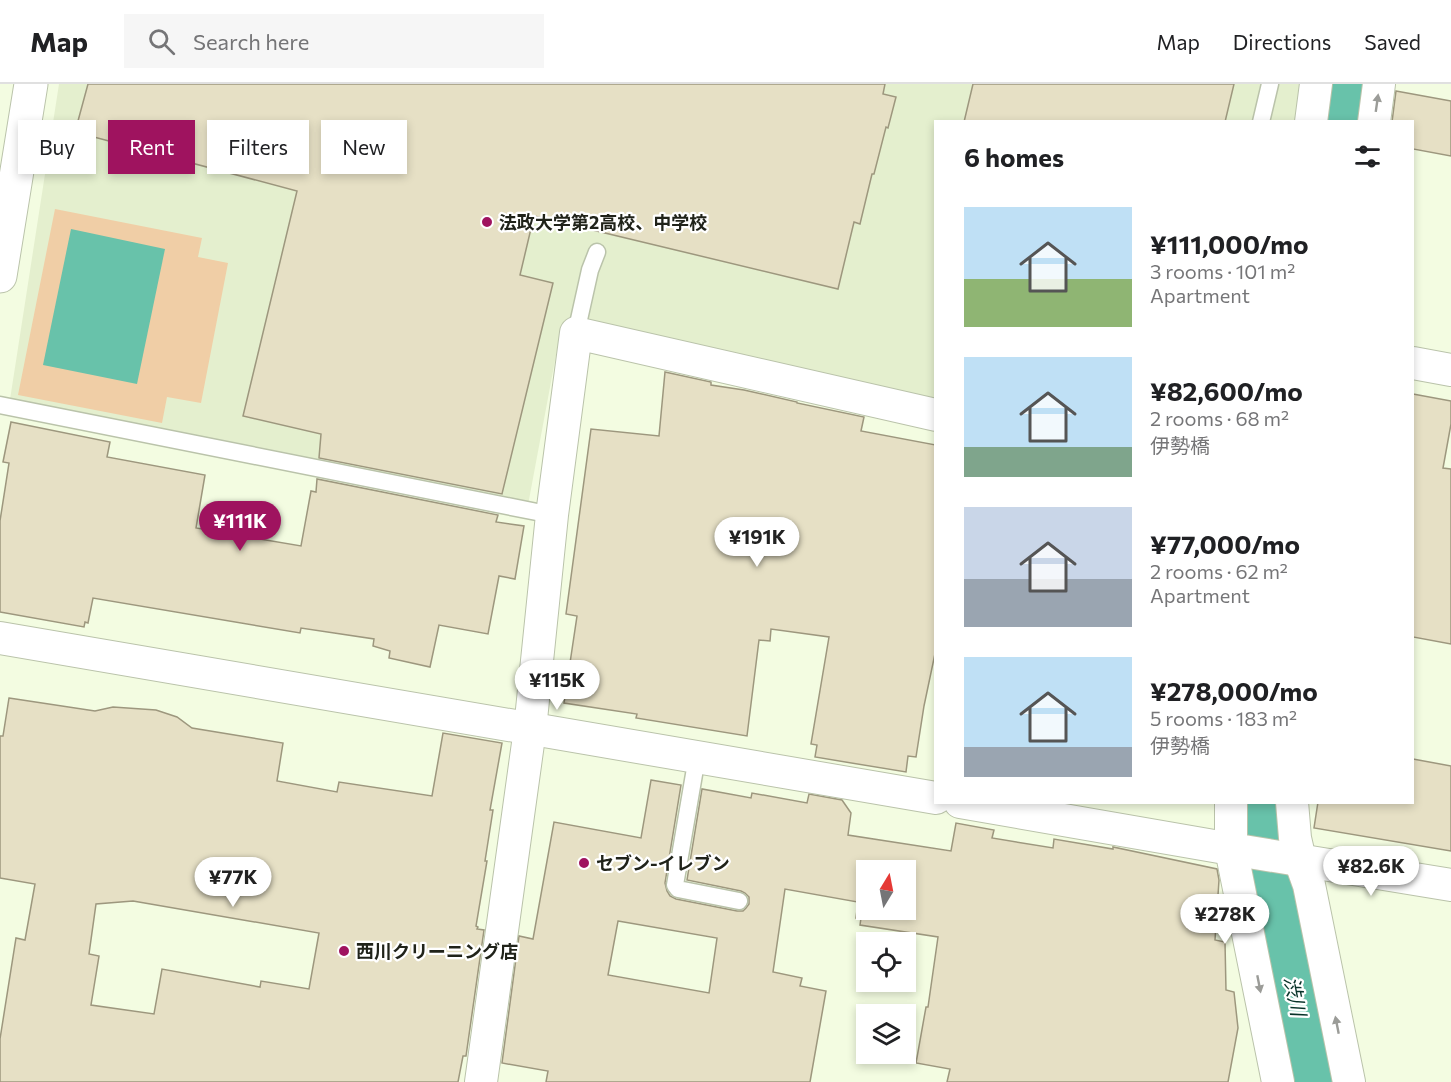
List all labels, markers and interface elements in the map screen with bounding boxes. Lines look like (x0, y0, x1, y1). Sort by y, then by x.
search box (124, 14, 544, 68)
text: Map (30, 24, 88, 58)
icon: search (145, 25, 178, 58)
text: Search here (193, 28, 309, 55)
text: Map (1157, 29, 1200, 54)
text: Directions (1233, 29, 1331, 54)
text: Saved (1364, 29, 1421, 54)
one-way arrow (1372, 93, 1381, 112)
chip: Buy (18, 120, 96, 174)
chip: Rent (108, 120, 195, 174)
chip: Filters (207, 120, 309, 174)
chip: New (321, 120, 407, 174)
icon: filters (1351, 140, 1384, 173)
text: 6 homes (964, 141, 1064, 172)
place label: 法政大学第2高校、中学校 (499, 211, 707, 233)
marker: 法政大学第2高校、中学校 (480, 215, 494, 229)
text: ¥111,000/mo (1150, 228, 1309, 259)
icon: home (1012, 231, 1084, 303)
text: 3 rooms · 101 m² (1150, 259, 1295, 283)
text: Apartment (1150, 283, 1250, 307)
text: ¥82,600/mo (1150, 375, 1303, 406)
icon: home (1012, 381, 1084, 453)
text: 2 rooms · 68 m² (1150, 406, 1289, 430)
text: 伊勢橋 (1150, 433, 1210, 457)
pin: ¥111K (198, 501, 282, 552)
text: ¥111K (213, 508, 267, 532)
pin: ¥191K (715, 517, 799, 568)
text: ¥191K (728, 524, 786, 548)
text: ¥77,000/mo (1150, 528, 1300, 559)
icon: home (1012, 531, 1084, 603)
text: 2 rooms · 62 m² (1150, 559, 1288, 583)
text: Apartment (1150, 583, 1250, 607)
pin: ¥115K (515, 660, 599, 711)
text: ¥115K (529, 667, 585, 691)
text: ¥278,000/mo (1150, 675, 1318, 706)
icon: home (1012, 681, 1084, 753)
text: 5 rooms · 183 m² (1150, 706, 1297, 730)
text: 伊勢橋 (1150, 733, 1210, 757)
pin: ¥82.6K (1322, 846, 1420, 897)
place label: セブン-イレブン (596, 852, 730, 874)
text: ¥82.6K (1337, 853, 1405, 877)
marker: セブン-イレブン (577, 856, 591, 870)
pin: ¥77K (197, 857, 269, 908)
north arrow (856, 860, 916, 920)
map controls (856, 860, 916, 1064)
text: ¥77K (209, 864, 257, 888)
pin: ¥278K (1183, 894, 1267, 945)
text: ¥278K (1194, 901, 1256, 925)
button: locate (856, 932, 916, 992)
place label: 西川クリーニング店 (356, 940, 518, 962)
marker: 西川クリーニング店 (337, 944, 351, 958)
water label: 渋川 (1280, 974, 1312, 1020)
one-way arrow (1254, 975, 1264, 994)
button: layers (856, 1004, 916, 1064)
one-way arrow (1332, 1015, 1341, 1034)

